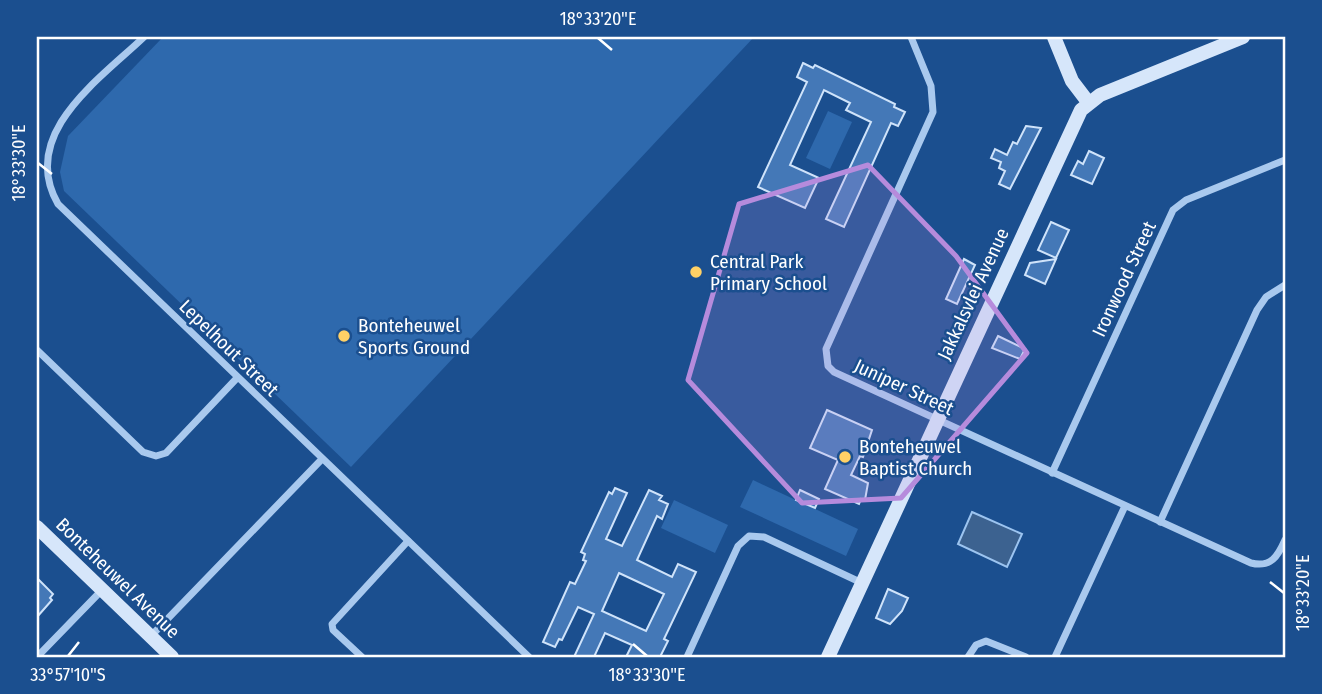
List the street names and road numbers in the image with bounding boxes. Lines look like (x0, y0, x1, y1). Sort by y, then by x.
street label: Ironwood Street (1087, 217, 1161, 340)
street label: Jakkalsvlei Avenue (932, 224, 1014, 364)
street label: Lepelhout Street (175, 295, 284, 402)
street label: Juniper Street (851, 354, 958, 420)
street label: Bonteheuwel Avenue (51, 513, 185, 643)

